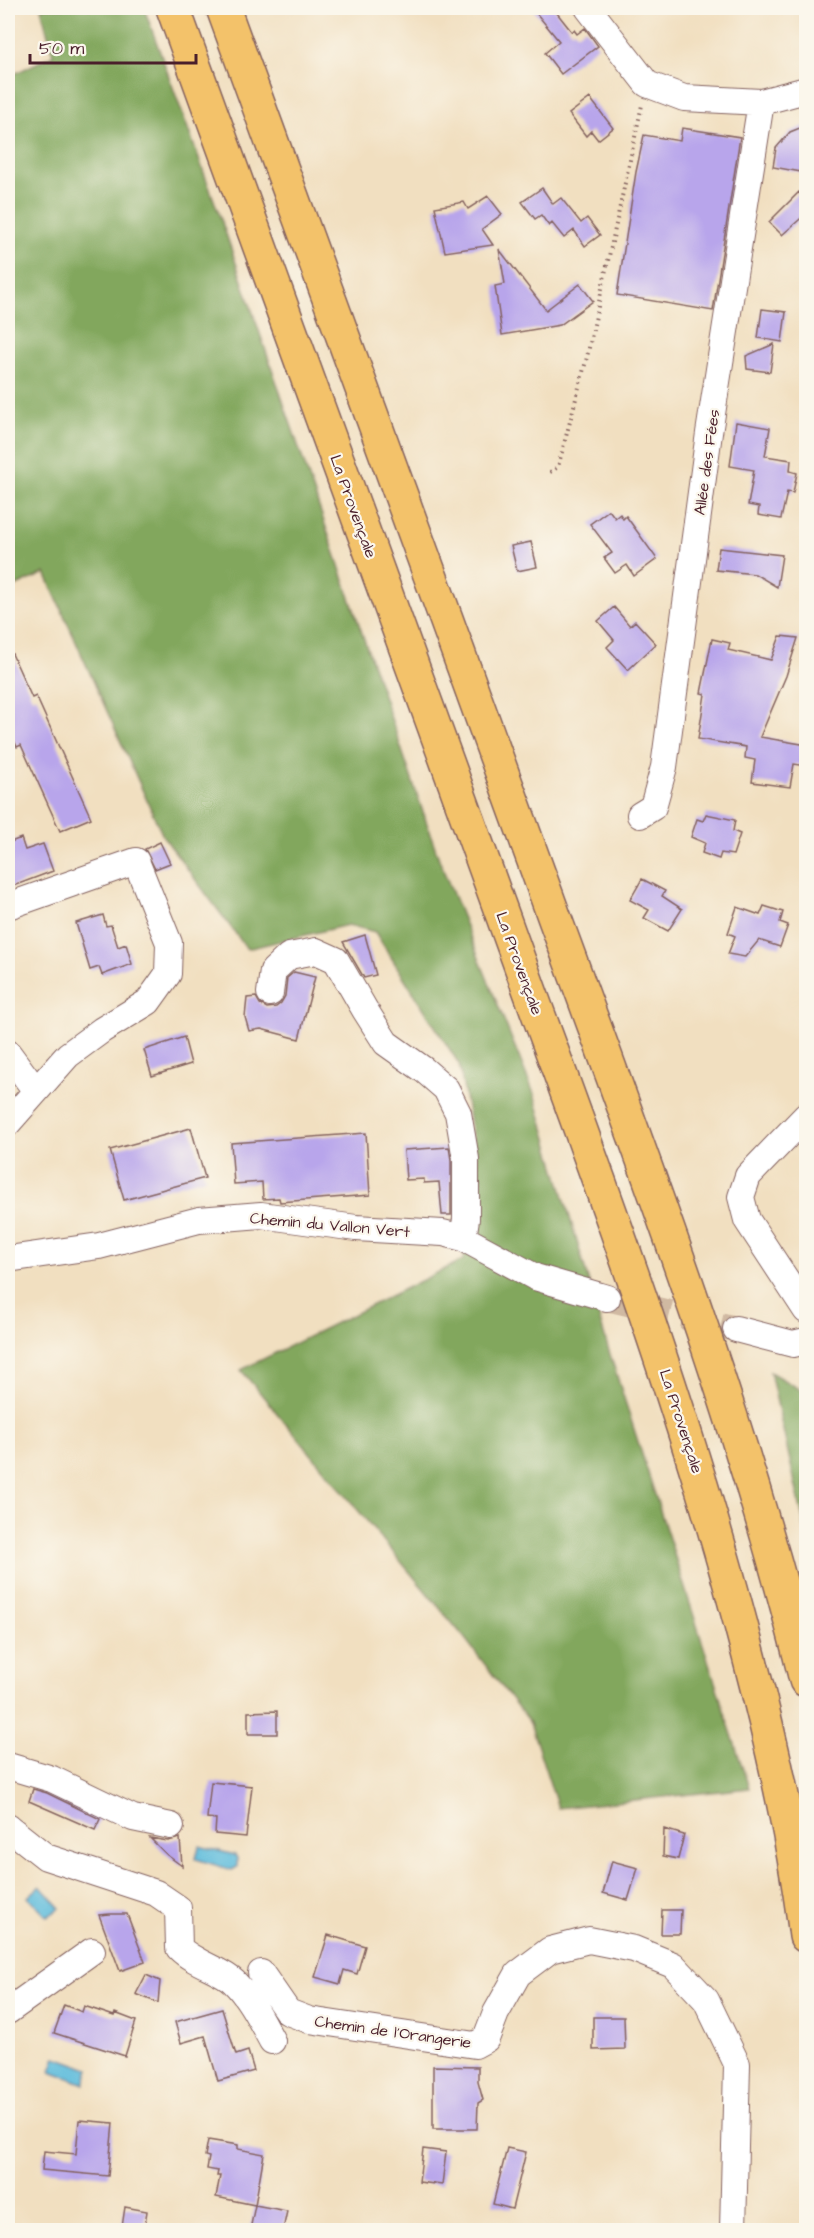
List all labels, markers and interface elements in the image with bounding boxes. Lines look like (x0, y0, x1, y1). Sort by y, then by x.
scale bar (30, 27, 196, 65)
text: 50 m (39, 36, 84, 61)
street label: Allée des Fées (689, 408, 725, 517)
street label: La Provençale (324, 452, 382, 561)
street label: La Provençale (490, 909, 548, 1018)
street label: Chemin du Vallon Vert (249, 1207, 411, 1243)
street label: La Provençale (654, 1367, 708, 1476)
street label: Chemin de l'Orangerie (313, 2010, 473, 2055)

